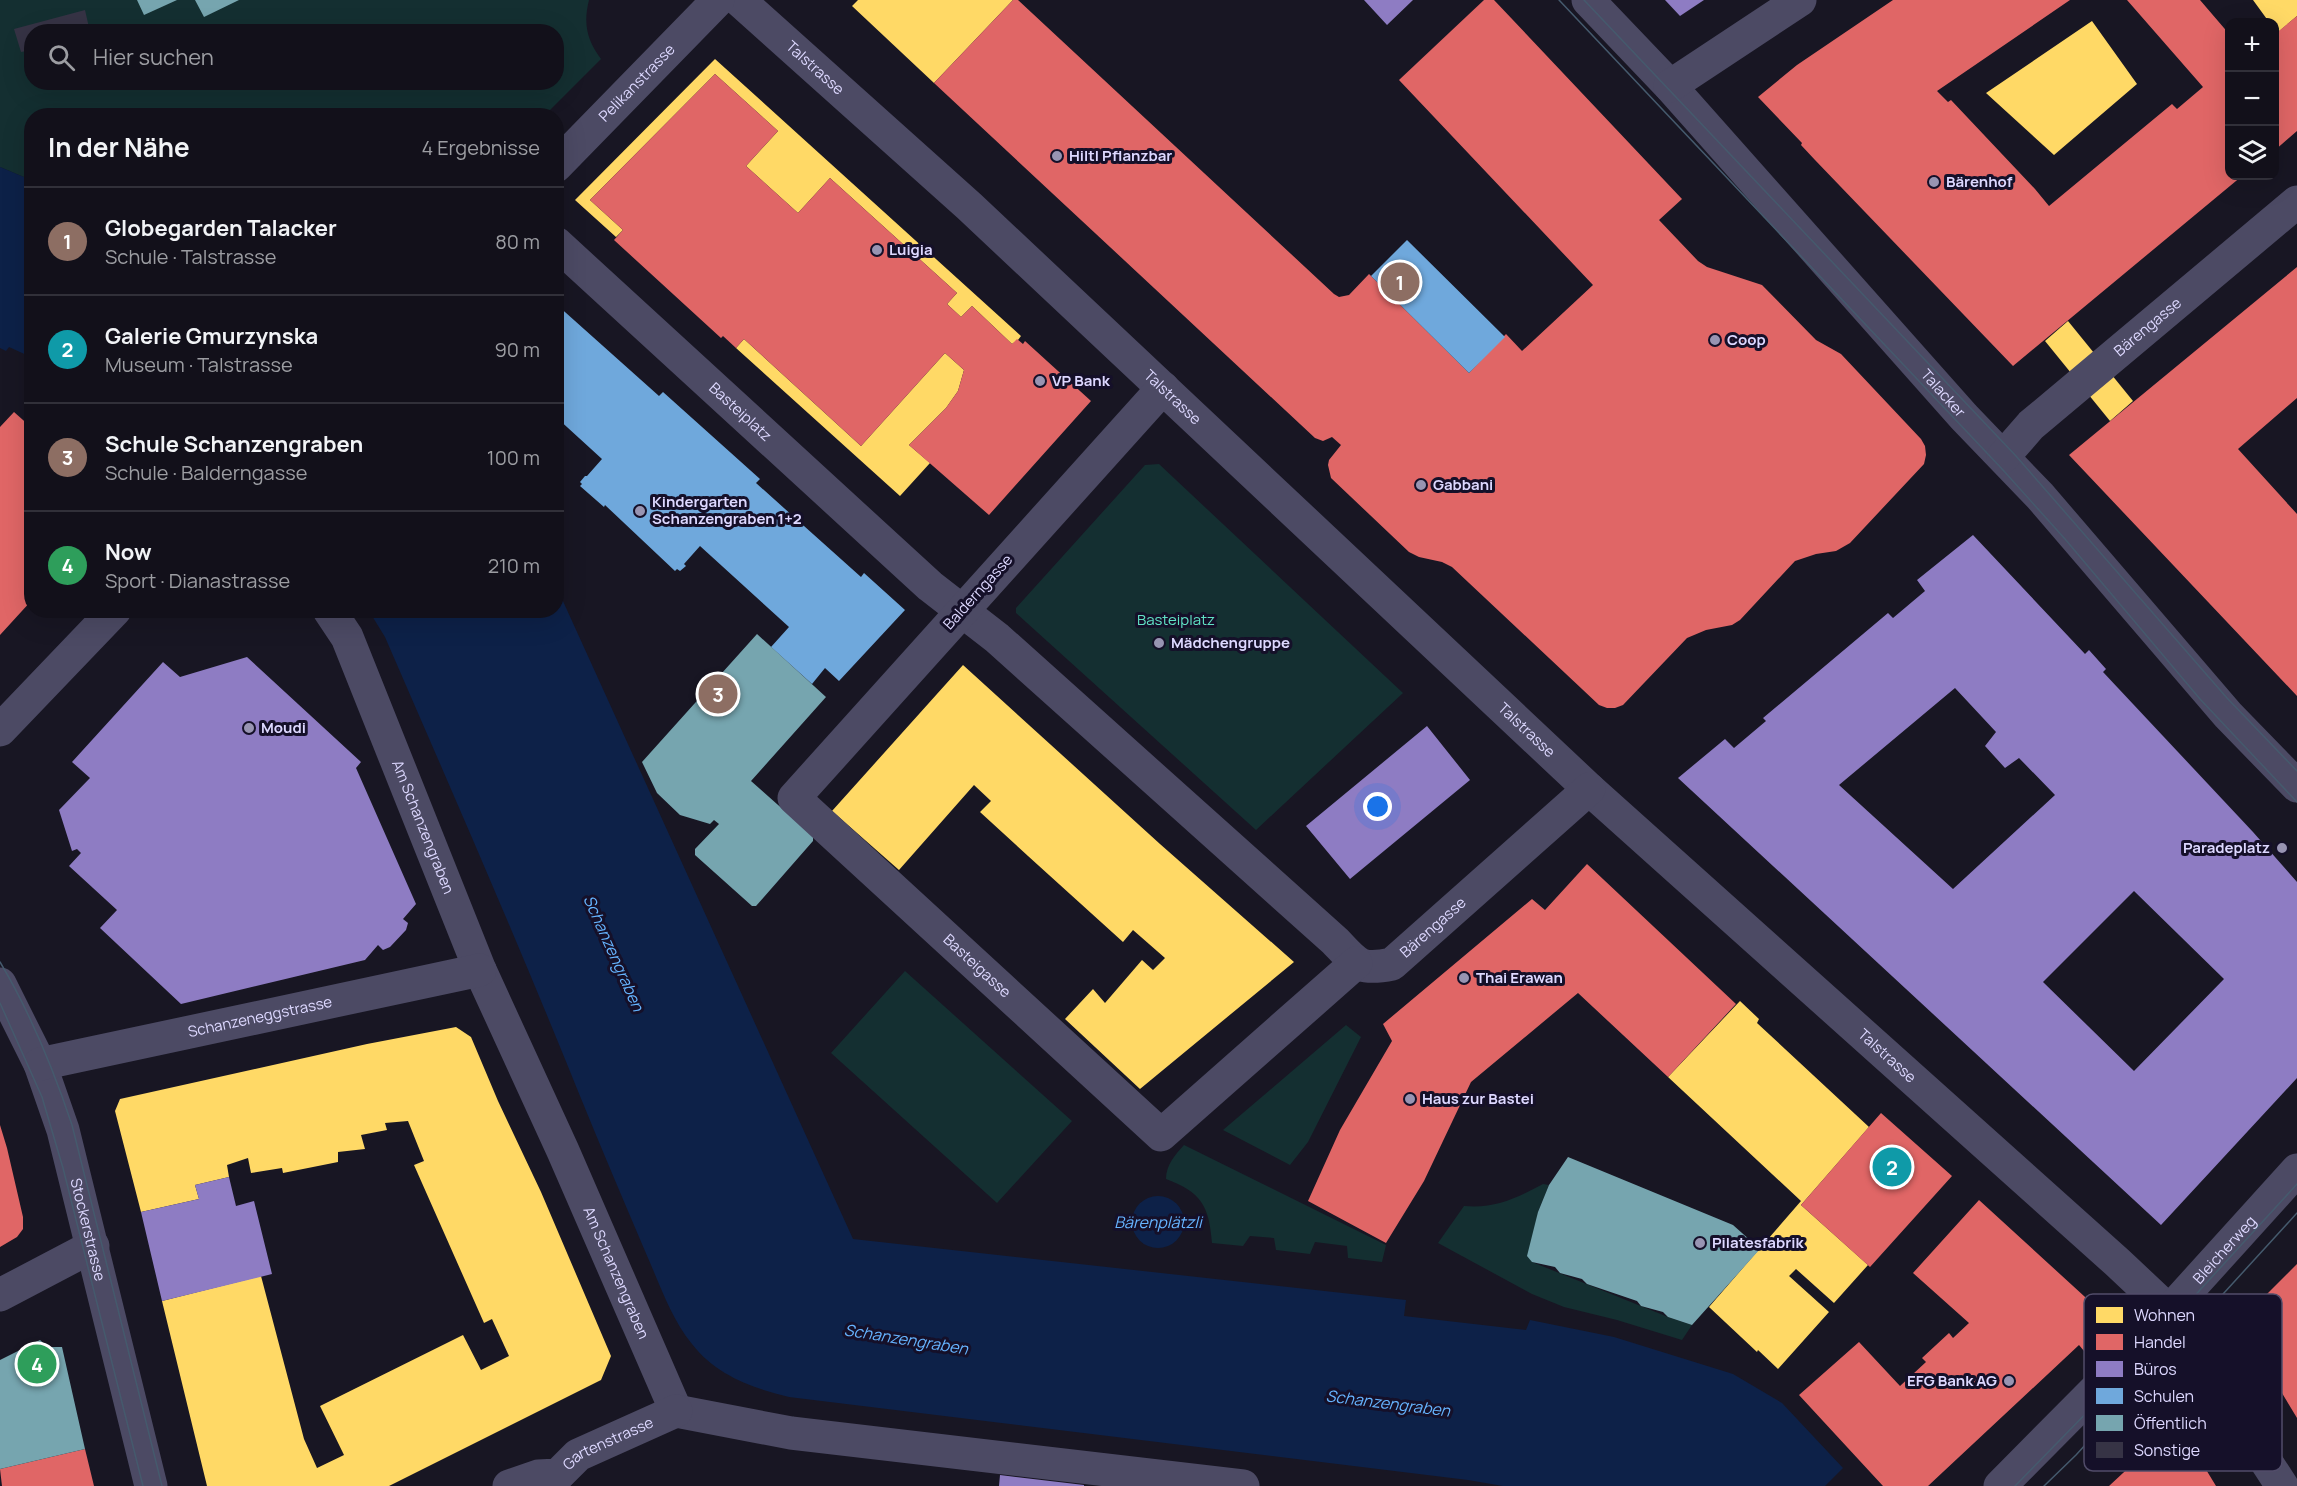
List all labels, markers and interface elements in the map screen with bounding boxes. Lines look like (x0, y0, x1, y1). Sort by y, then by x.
map controls (2225, 18, 2279, 180)
button: + (2225, 18, 2279, 72)
search box (24, 24, 564, 90)
street label: Talstrasse (782, 36, 849, 100)
street label: Pelikanstrasse (594, 39, 680, 126)
icon: search (45, 41, 78, 74)
text: Hier suchen (93, 42, 214, 72)
button: − (2225, 72, 2279, 126)
button: layers (2225, 126, 2279, 180)
text: In der Nähe (48, 129, 190, 165)
text: 4 Ergebnisse (421, 134, 540, 161)
place label: Hiltl Pflanzbar (1069, 145, 1172, 166)
marker: Hiltl Pflanzbar (1050, 149, 1064, 163)
place label: Bärenhof (1946, 171, 2013, 192)
marker: Bärenhof (1927, 175, 1941, 189)
text: Globegarden Talacker (105, 213, 337, 243)
text: 1 (63, 228, 72, 255)
text: 80 m (495, 228, 540, 255)
place label: Luigia (889, 239, 933, 260)
text: Schule · Talstrasse (105, 243, 276, 270)
marker: Luigia (870, 243, 884, 257)
pin: 1 (1380, 260, 1420, 304)
street label: Bärengasse (2109, 292, 2186, 361)
text: Galerie Gmurzynska (105, 321, 318, 351)
place label: Coop (1727, 329, 1766, 350)
marker: Coop (1708, 333, 1722, 347)
text: 2 (62, 336, 73, 363)
text: 90 m (494, 336, 540, 363)
text: Museum · Talstrasse (105, 351, 293, 378)
street label: Talacker (1916, 364, 1971, 422)
street label: Talstrasse (1139, 365, 1206, 429)
place label: VP Bank (1052, 370, 1111, 391)
marker: VP Bank (1033, 374, 1047, 388)
street label: Basteiplatz (705, 377, 777, 446)
text: Schule Schanzengraben (105, 429, 363, 459)
text: 3 (62, 444, 73, 471)
text: 100 m (487, 444, 540, 471)
text: Schule · Balderngasse (105, 459, 307, 486)
place label: Gabbani (1433, 474, 1493, 495)
marker: Gabbani (1414, 478, 1428, 492)
place label: Kindergarten Schanzengraben 1+2 (652, 491, 802, 529)
marker: Kindergarten Schanzengraben 1+2 (633, 504, 647, 518)
text: Now (105, 537, 152, 567)
street label: Balderngasse (938, 549, 1017, 634)
text: 4 (61, 552, 74, 579)
text: 210 m (488, 552, 540, 579)
text: Sport · Dianastrasse (105, 567, 290, 594)
park label: Basteiplatz (1137, 609, 1215, 630)
place label: Mädchengruppe (1171, 632, 1290, 653)
marker: Mädchengruppe (1152, 636, 1166, 650)
pin: 3 (698, 672, 738, 716)
street label: Talstrasse (1494, 698, 1560, 762)
place label: Moudi (261, 717, 306, 738)
marker: Moudi (242, 721, 256, 735)
street label: Am Schanzengraben (387, 757, 460, 897)
your location (1363, 792, 1392, 821)
place label: Paradeplatz (2183, 837, 2270, 858)
marker: Paradeplatz (2275, 841, 2289, 855)
water label: Schanzengraben (579, 891, 650, 1015)
street label: Bärengasse (1395, 892, 1471, 962)
street label: Basteigasse (939, 929, 1016, 1002)
place label: Thai Erawan (1476, 967, 1563, 988)
marker: Thai Erawan (1457, 971, 1471, 985)
street label: Schanzeneggstrasse (186, 991, 334, 1042)
street label: Talstrasse (1854, 1024, 1921, 1088)
place label: Haus zur Bastei (1422, 1088, 1534, 1109)
marker: Haus zur Bastei (1403, 1092, 1417, 1106)
pin: 2 (1872, 1144, 1912, 1190)
street label: Stockerstrasse (65, 1176, 111, 1283)
street label: Am Schanzengraben (578, 1203, 654, 1342)
water label: Bärenplätzli (1114, 1211, 1204, 1233)
street label: Bleicherweg (2188, 1211, 2261, 1288)
place label: Pilatesfabrik (1712, 1232, 1804, 1253)
marker: Pilatesfabrik (1693, 1236, 1707, 1250)
legend (2084, 1294, 2282, 1471)
text: Wohnen (2134, 1304, 2195, 1326)
water label: Schanzengraben (843, 1318, 970, 1360)
text: Handel (2134, 1331, 2186, 1353)
pin: 4 (18, 1342, 57, 1386)
text: Büros (2134, 1358, 2177, 1380)
place label: EFG Bank AG (1907, 1370, 1997, 1391)
marker: EFG Bank AG (2002, 1374, 2016, 1388)
water label: Schanzengraben (1325, 1384, 1452, 1422)
text: Schulen (2134, 1385, 2194, 1407)
street label: Gartenstrasse (558, 1411, 657, 1475)
text: Öffentlich (2134, 1412, 2207, 1434)
text: Sonstige (2134, 1439, 2200, 1461)

